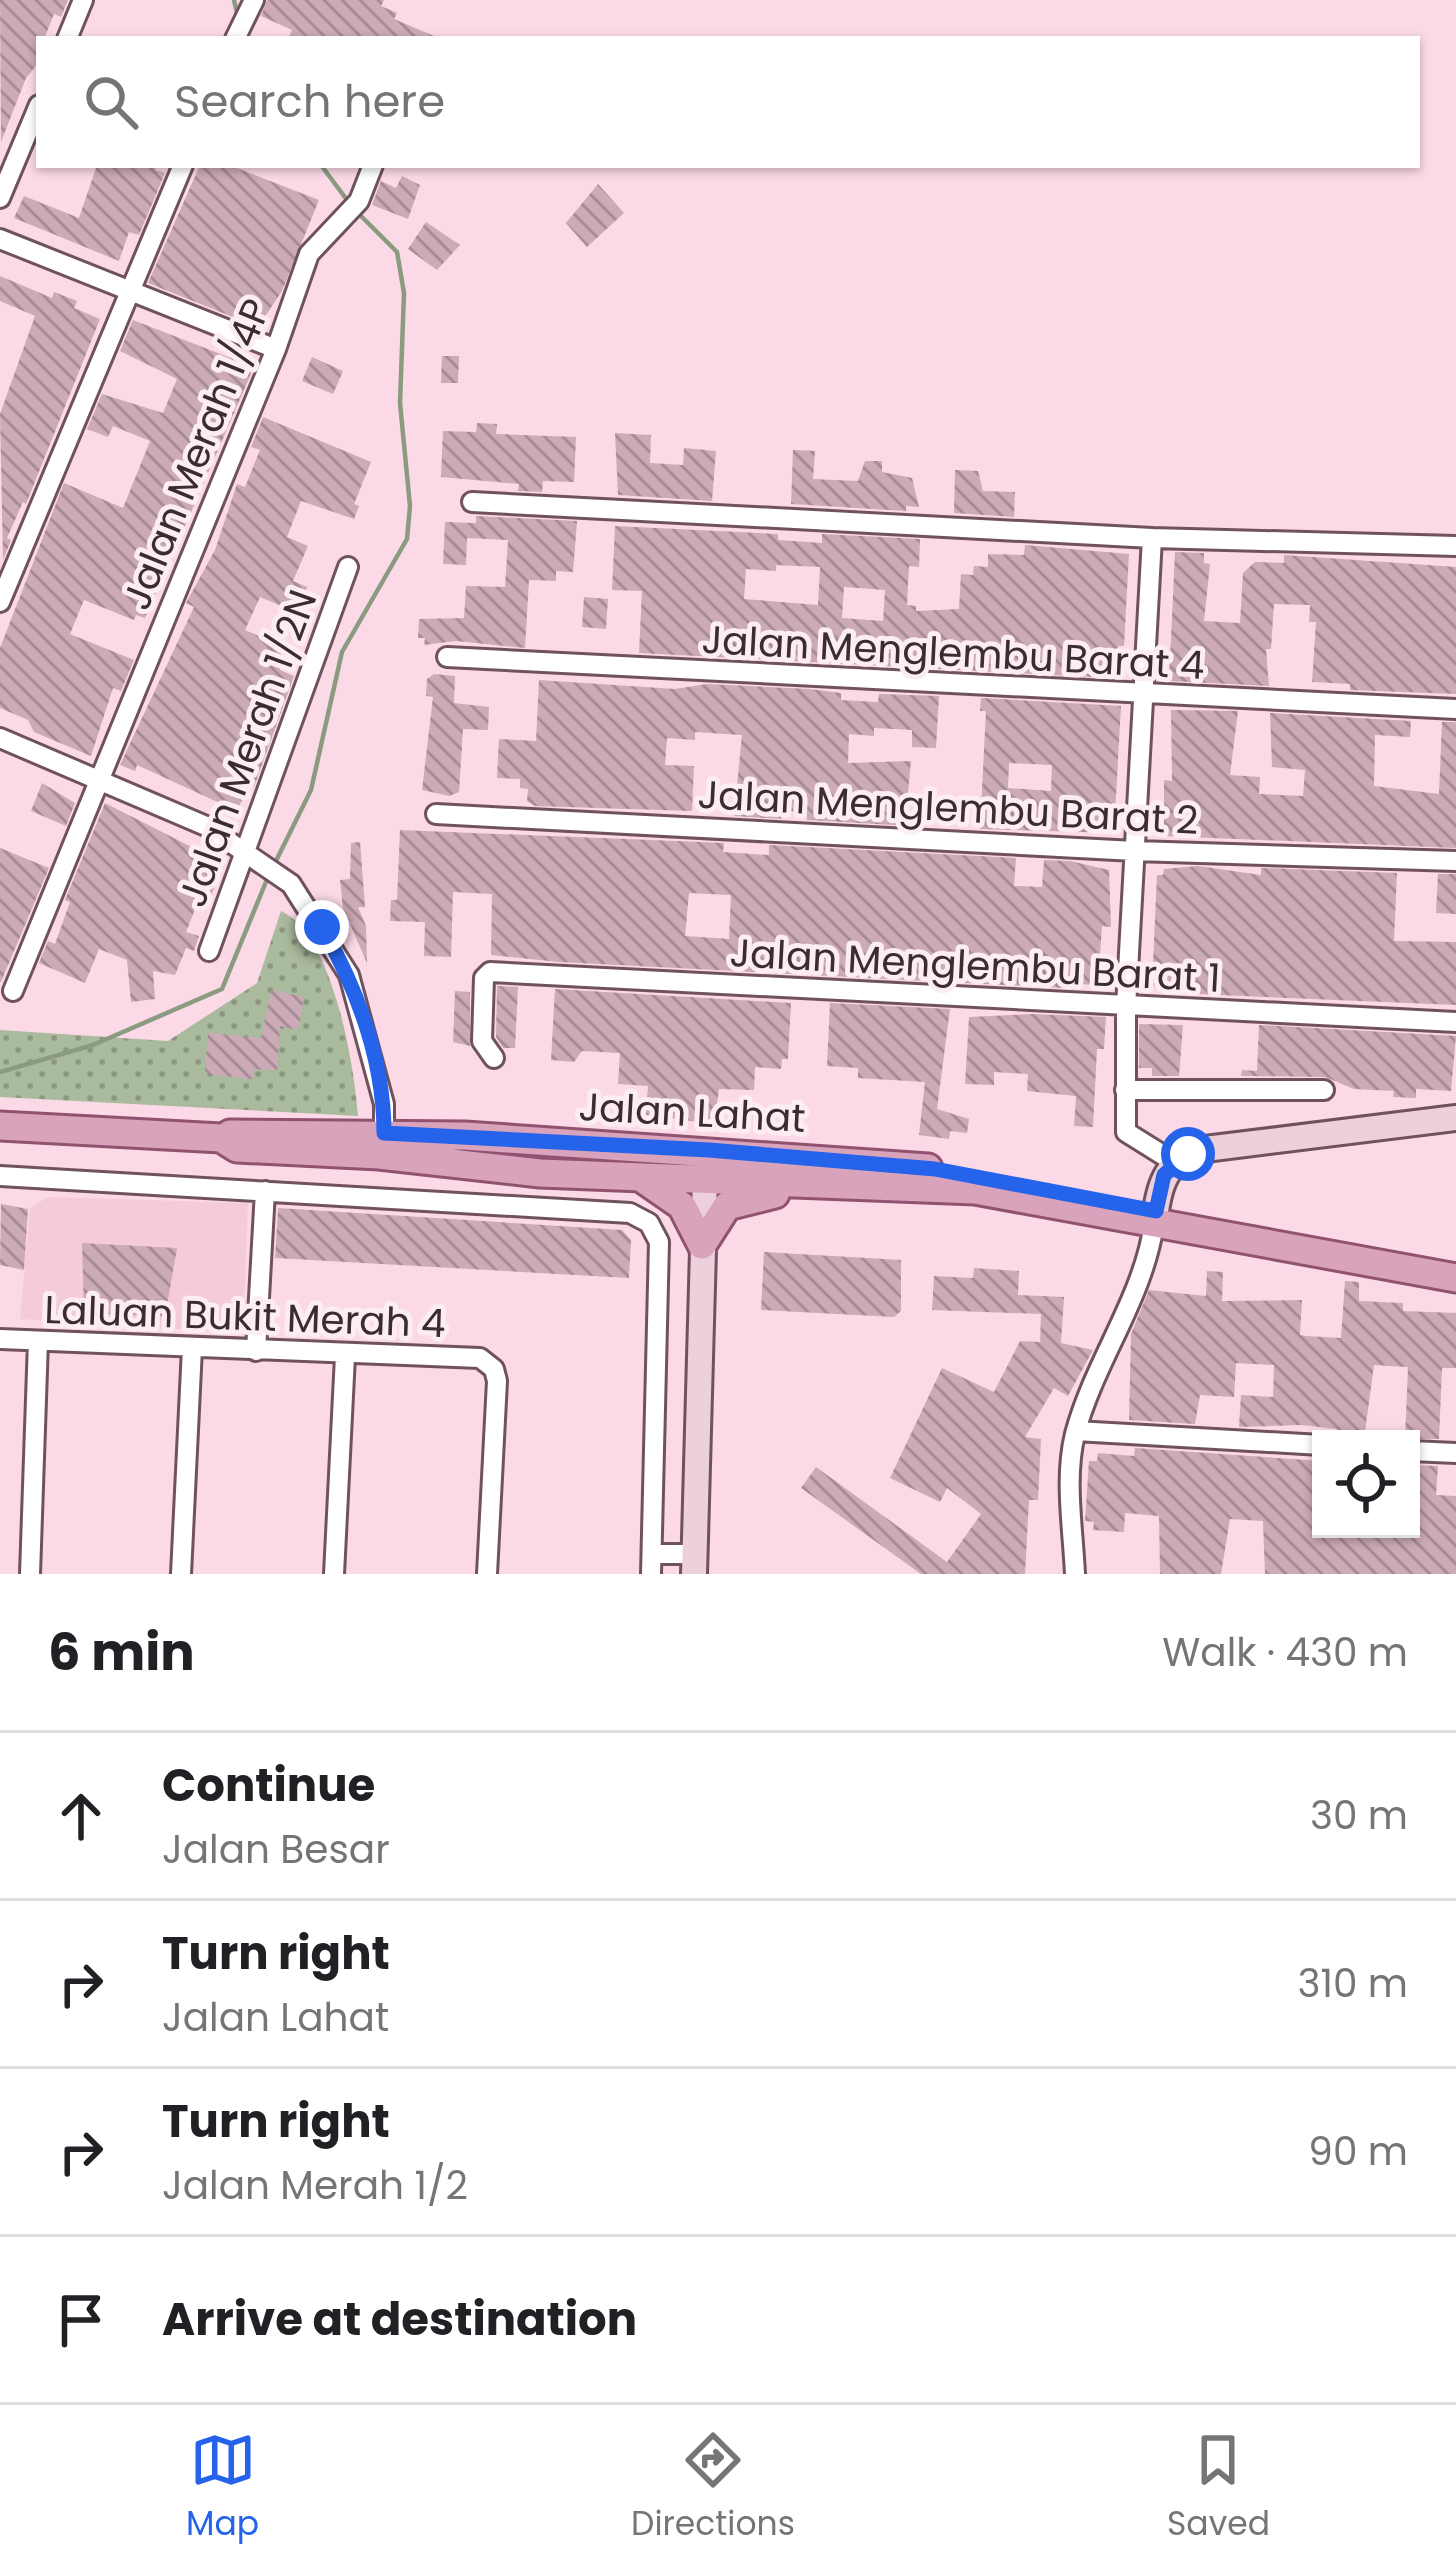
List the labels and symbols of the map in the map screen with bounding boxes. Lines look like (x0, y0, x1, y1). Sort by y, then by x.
street label: Jalan Merah 1/4P (109, 291, 284, 618)
street label: Jalan Merah 1/2N (165, 582, 330, 914)
street label: Jalan Menglembu Barat 4 (700, 612, 1206, 693)
street label: Jalan Menglembu Barat 2 (696, 767, 1200, 848)
route end (295, 900, 349, 954)
street label: Jalan Menglembu Barat 1 (728, 925, 1222, 1006)
street label: Jalan Lahat (577, 1079, 807, 1146)
route start (1161, 1127, 1215, 1181)
street label: Laluan Bukit Merah 4 (44, 1282, 446, 1351)

